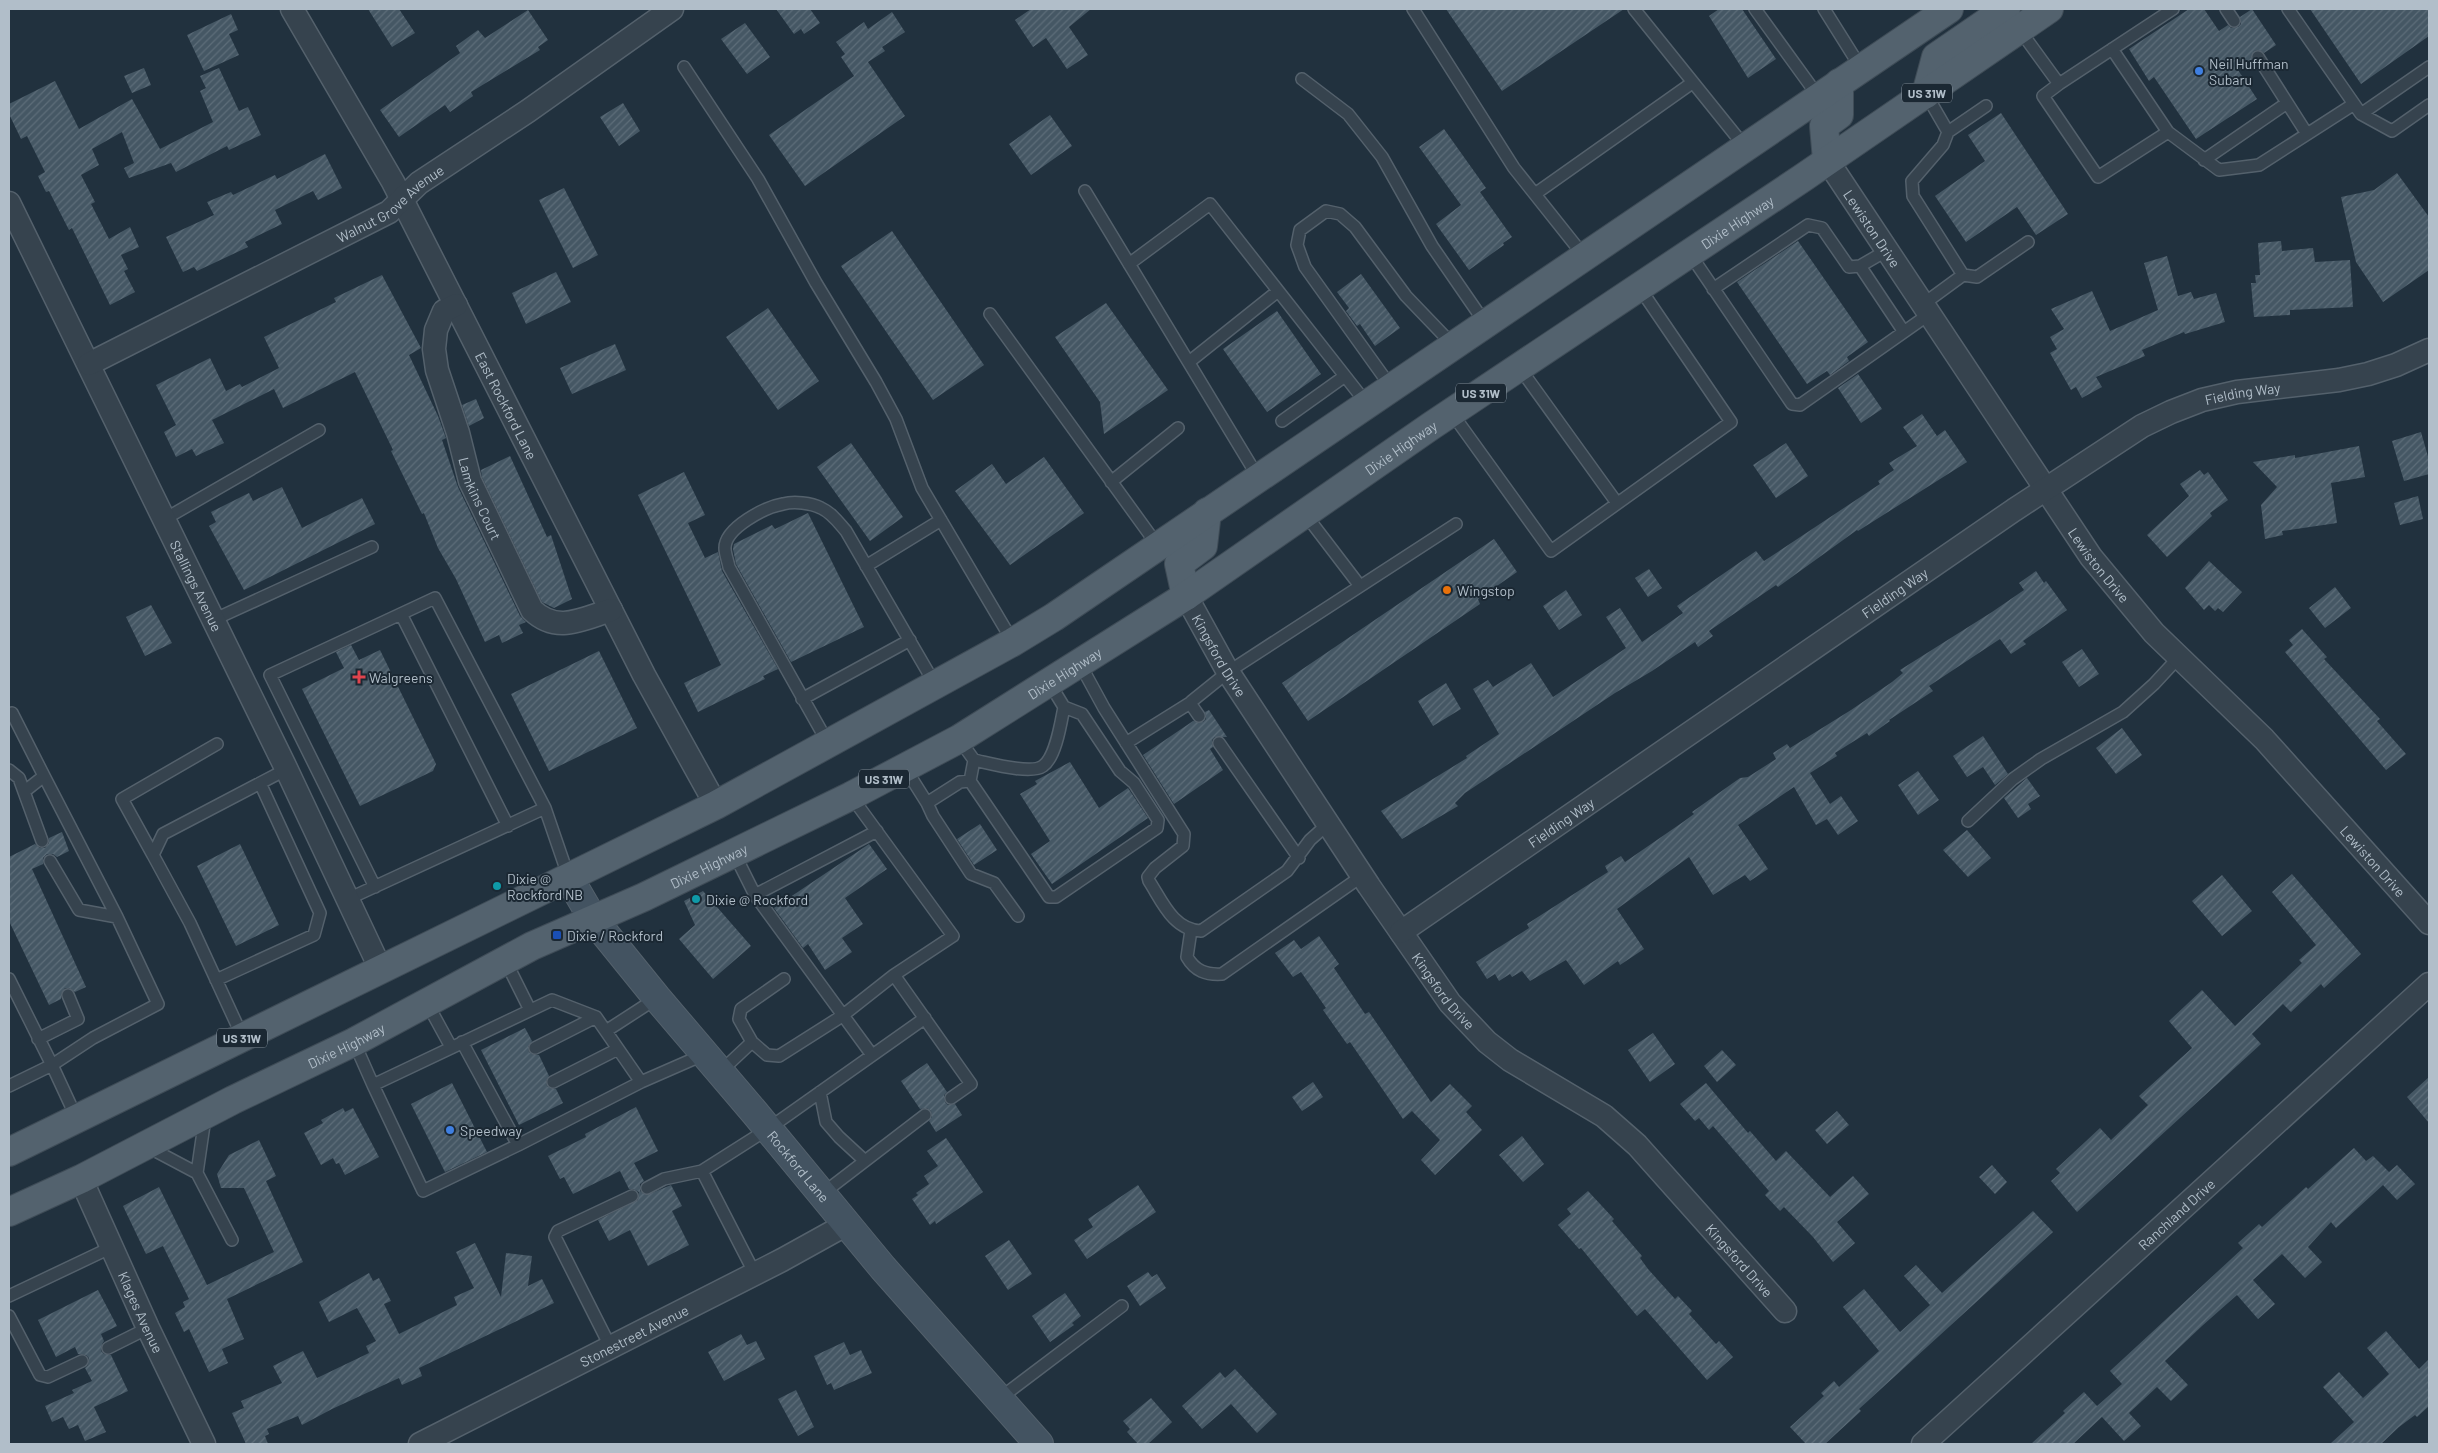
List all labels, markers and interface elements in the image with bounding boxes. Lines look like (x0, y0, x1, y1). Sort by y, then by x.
place label: Neil Huffman Subaru (2209, 55, 2288, 88)
marker: Neil Huffman Subaru (2193, 65, 2205, 77)
road number: US 31W (1902, 84, 1952, 102)
street label: Walnut Grove Avenue (333, 161, 447, 246)
street label: Lewiston Drive (1840, 186, 1904, 270)
street label: Dixie Highway (1697, 191, 1777, 252)
street label: East Rockford Lane (472, 349, 541, 462)
street label: Fielding Way (2203, 378, 2282, 408)
road number: US 31W (1456, 383, 1506, 402)
street label: Dixie Highway (1361, 416, 1440, 478)
street label: Lamkins Court (456, 455, 505, 542)
street label: Lewiston Drive (2065, 524, 2133, 606)
street label: Stallings Avenue (167, 537, 226, 634)
street label: Fielding Way (1858, 563, 1931, 621)
place label: Wingstop (1457, 582, 1515, 599)
marker: Wingstop (1441, 584, 1453, 596)
street label: Kingsford Drive (1189, 611, 1250, 700)
street label: Dixie Highway (1024, 643, 1105, 702)
place label: Walgreens (369, 669, 433, 686)
marker: Walgreens (353, 671, 365, 683)
road number: US 31W (859, 770, 909, 789)
street label: Fielding Way (1524, 793, 1598, 851)
street label: Lewiston Drive (2337, 822, 2410, 900)
street label: Dixie Highway (667, 839, 750, 892)
place label: Dixie @ Rockford NB (507, 870, 583, 903)
marker: Dixie @ Rockford NB (491, 880, 503, 892)
place label: Dixie @ Rockford (706, 891, 808, 908)
marker: Dixie @ Rockford (690, 893, 702, 905)
place label: Dixie / Rockford (567, 927, 663, 944)
marker: Dixie / Rockford (551, 929, 563, 941)
street label: Kingsford Drive (1409, 949, 1479, 1033)
street label: Dixie Highway (305, 1018, 388, 1072)
road number: US 31W (217, 1028, 267, 1048)
place label: Speedway (460, 1122, 522, 1139)
marker: Speedway (444, 1124, 456, 1136)
street label: Rockford Lane (764, 1127, 833, 1205)
street label: Ranchland Drive (2134, 1175, 2218, 1253)
street label: Kingsford Drive (1703, 1220, 1777, 1300)
street label: Klages Avenue (115, 1269, 167, 1356)
street label: Stonestreet Avenue (577, 1301, 691, 1370)

